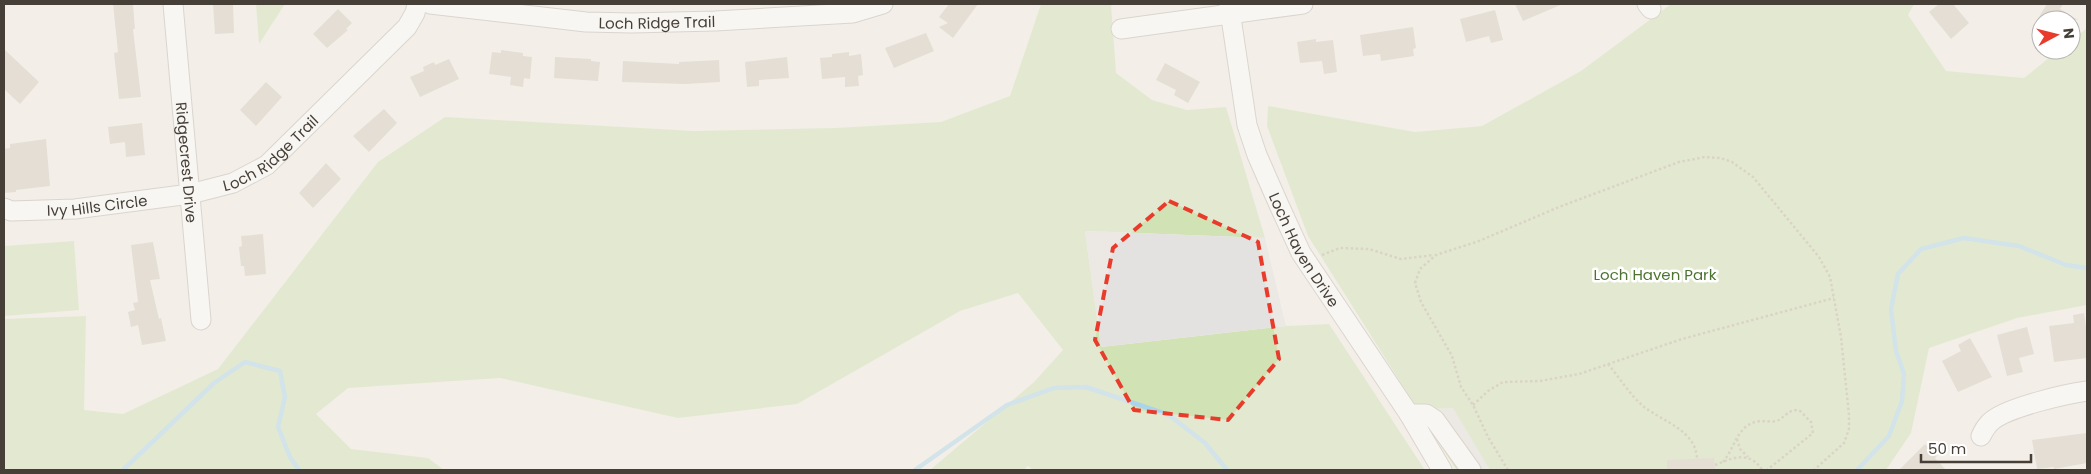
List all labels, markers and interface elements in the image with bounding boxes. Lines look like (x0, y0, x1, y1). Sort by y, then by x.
street label: Loch Ridge Trail (598, 10, 715, 34)
north arrow (2031, 10, 2081, 60)
text: N (2058, 27, 2079, 40)
street label: Ridgecrest Drive (171, 101, 203, 224)
street label: Loch Ridge Trail (220, 110, 323, 196)
street label: Ivy Hills Circle (47, 189, 149, 220)
street label: Loch Haven Drive (1264, 189, 1345, 311)
park label: Loch Haven Park (1594, 264, 1717, 285)
scale bar (1921, 432, 2031, 464)
text: 50 m (1928, 438, 1966, 459)

